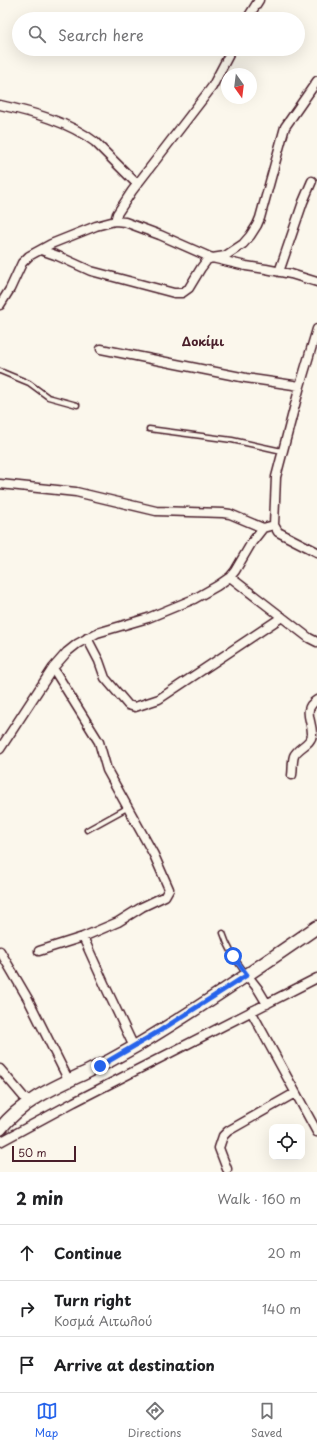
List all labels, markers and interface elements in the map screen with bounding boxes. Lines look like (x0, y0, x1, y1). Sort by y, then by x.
search box (12, 12, 305, 56)
icon: search (26, 23, 48, 45)
text: Search here (58, 23, 144, 46)
north arrow (221, 68, 257, 104)
district label: Δοκίμι (182, 332, 224, 350)
route start (224, 947, 242, 965)
route end (91, 1057, 109, 1075)
map controls (269, 1124, 305, 1160)
button: locate (269, 1124, 305, 1160)
scale bar (12, 1144, 76, 1163)
text: 50 m (18, 1144, 47, 1161)
text: 2 min (16, 1185, 63, 1211)
text: Walk · 160 m (218, 1189, 301, 1208)
text: Continue (54, 1241, 122, 1264)
icon: ahead (16, 1242, 38, 1264)
text: 20 m (267, 1243, 301, 1262)
text: Turn right (54, 1288, 131, 1311)
icon: right (16, 1298, 38, 1320)
text: 140 m (262, 1299, 301, 1318)
text: Κοσμά Αιτωλού (54, 1311, 152, 1330)
text: Arrive at destination (54, 1353, 215, 1376)
icon: arrive (16, 1354, 38, 1376)
tab: Map (35, 1400, 58, 1441)
tab: Directions (128, 1400, 181, 1441)
tab: Saved (251, 1400, 282, 1441)

